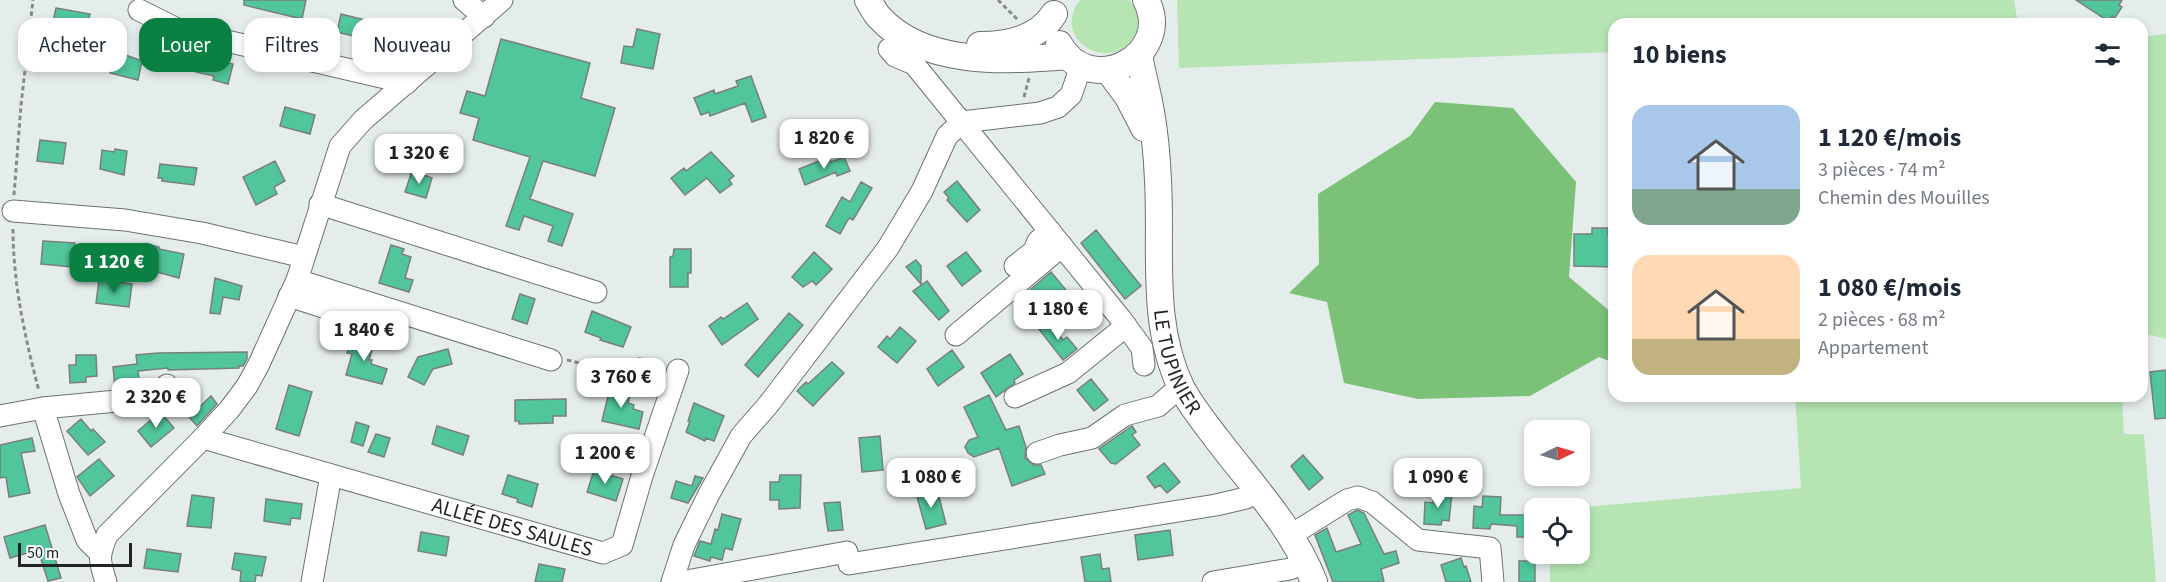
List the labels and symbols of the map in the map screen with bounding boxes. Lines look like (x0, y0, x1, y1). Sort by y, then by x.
pin: 1 820 € (769, 119, 879, 170)
pin: 1 320 € (364, 134, 474, 185)
pin: 1 120 € (59, 243, 169, 294)
pin: 1 180 € (1003, 290, 1113, 341)
street label: LE TUPINIER (1146, 308, 1209, 420)
pin: 1 840 € (309, 311, 419, 362)
pin: 3 760 € (566, 358, 676, 409)
pin: 2 320 € (101, 378, 211, 429)
north arrow (1524, 420, 1590, 486)
pin: 1 200 € (550, 434, 660, 485)
pin: 1 080 € (876, 458, 986, 509)
pin: 1 090 € (1383, 458, 1493, 509)
street label: ALLÉE DES SAULES (429, 490, 596, 564)
scale bar (18, 540, 132, 568)

